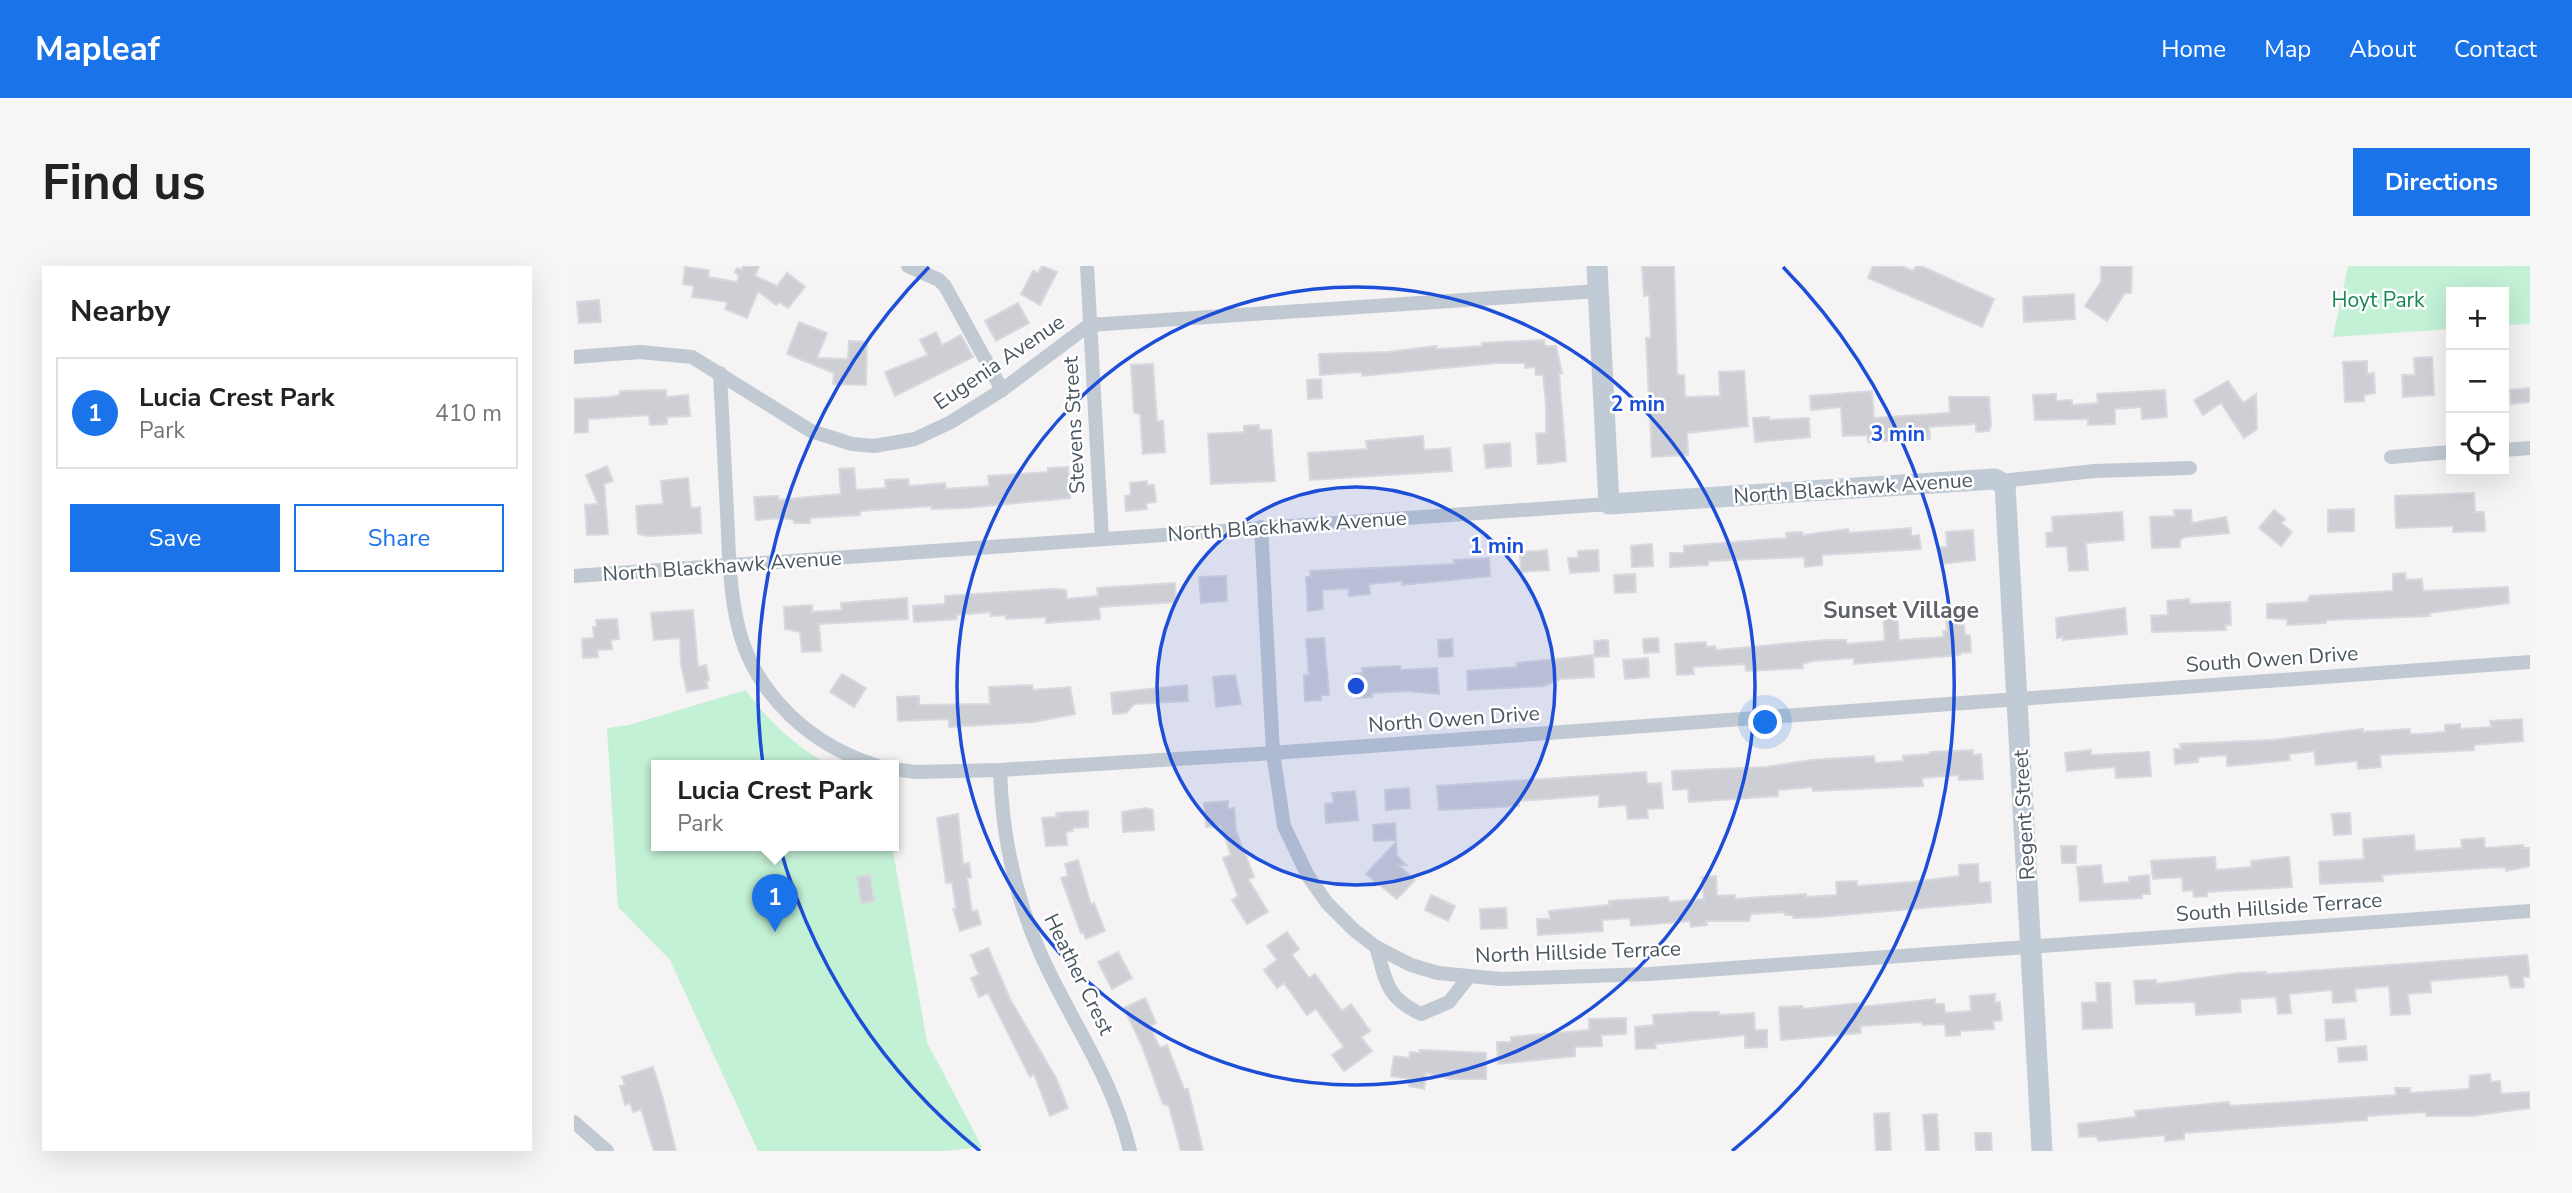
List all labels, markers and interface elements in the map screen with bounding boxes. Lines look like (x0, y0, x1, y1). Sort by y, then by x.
text: Mapleaf (35, 27, 160, 72)
text: Home (2161, 33, 2226, 65)
text: Map (2264, 33, 2311, 65)
text: About (2349, 33, 2416, 65)
text: Contact (2454, 33, 2537, 65)
button: Directions (2353, 148, 2530, 216)
text: Find us (42, 149, 206, 216)
park label: Hoyt Park (2331, 286, 2425, 314)
map controls (2446, 287, 2509, 476)
button: + (2446, 287, 2509, 350)
text: Nearby (70, 291, 170, 332)
street label: Eugenia Avenue (928, 308, 1070, 416)
button: − (2446, 350, 2509, 413)
street label: Stevens Street (1056, 355, 1092, 494)
text: Lucia Crest Park (139, 380, 335, 415)
text: 2 min (1611, 390, 1665, 418)
text: 1 (88, 398, 102, 429)
text: 410 m (435, 398, 502, 429)
button: locate (2446, 413, 2509, 476)
text: Park (139, 415, 185, 446)
text: 3 min (1871, 420, 1925, 448)
street label: North Blackhawk Avenue (1732, 466, 1974, 510)
button: Save (70, 504, 280, 572)
button: Share (294, 504, 504, 572)
street label: North Blackhawk Avenue (1166, 504, 1408, 548)
text: 1 min (1470, 532, 1524, 560)
street label: North Blackhawk Avenue (601, 544, 843, 588)
district label: Sunset Village (1823, 595, 1979, 626)
street label: South Owen Drive (2185, 639, 2359, 679)
centre of rings (1344, 674, 1368, 698)
street label: North Owen Drive (1367, 699, 1541, 739)
your location (1748, 705, 1782, 739)
street label: Regent Street (2007, 748, 2041, 881)
popup (651, 760, 899, 851)
text: Lucia Crest Park (677, 773, 873, 808)
text: Park (677, 808, 723, 839)
pin: 1 (752, 874, 798, 932)
street label: South Hillside Terrace (2175, 886, 2383, 928)
street label: Heather Crest (1038, 909, 1121, 1040)
street label: North Hillside Terrace (1475, 934, 1681, 970)

